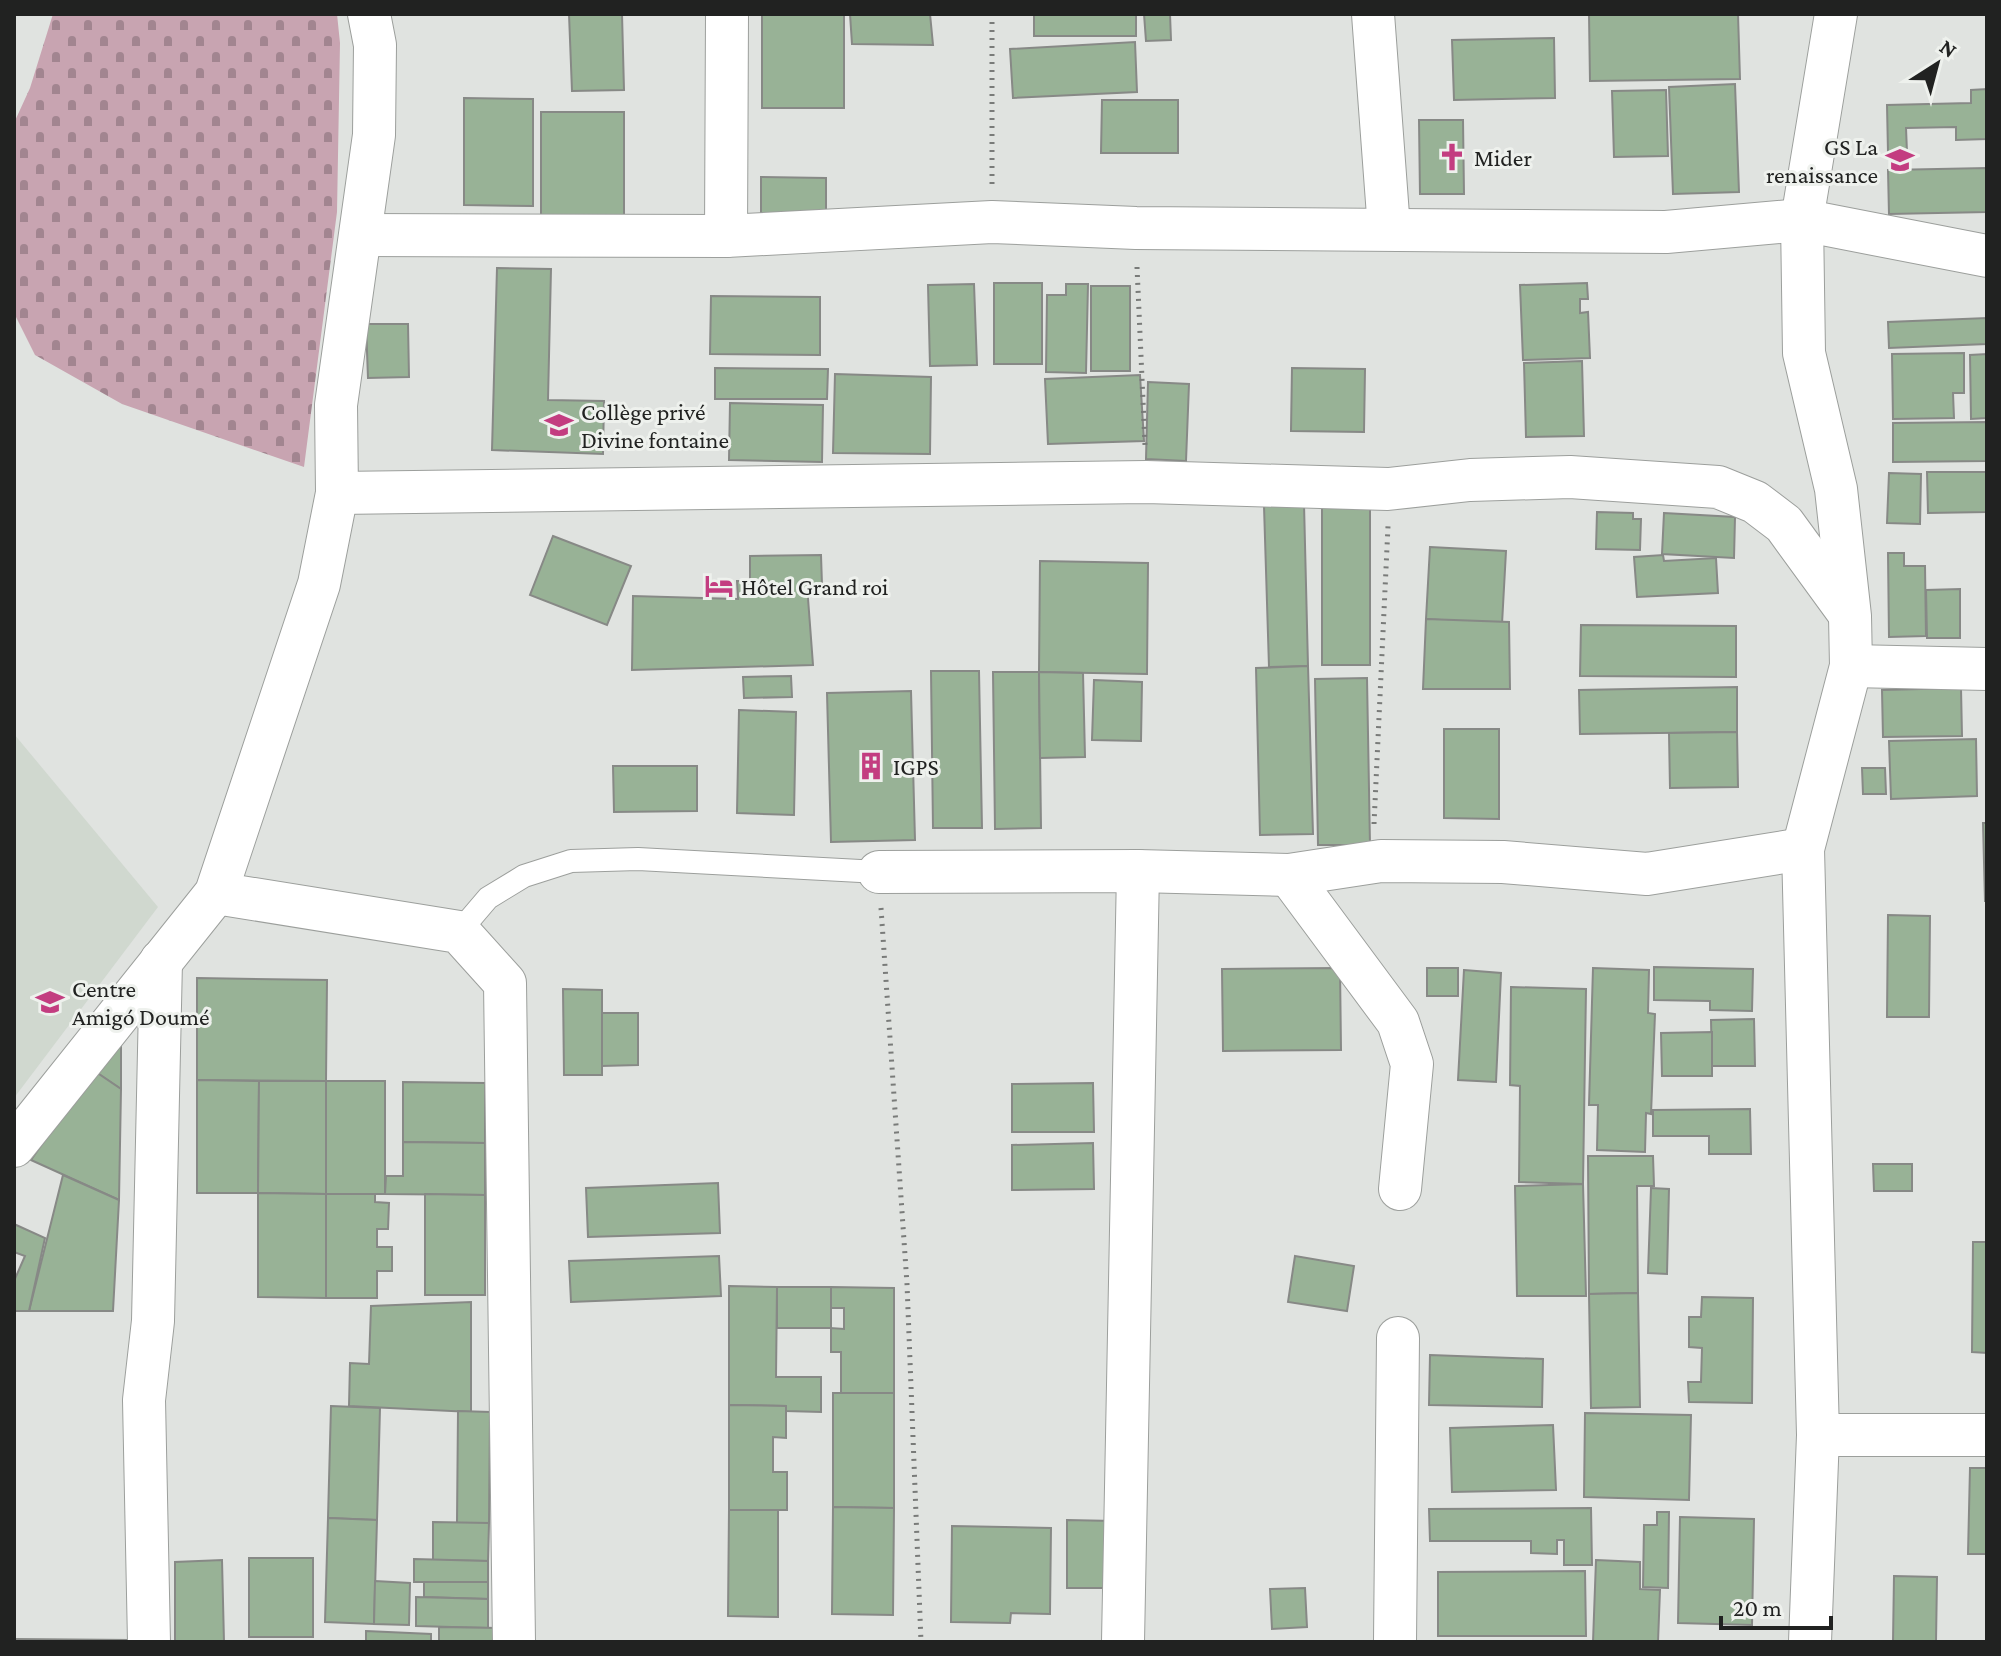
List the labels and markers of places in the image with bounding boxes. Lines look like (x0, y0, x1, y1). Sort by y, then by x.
place label: GS La renaissance (1766, 133, 1878, 188)
church icon: Mider (1437, 142, 1467, 172)
place label: Mider (1474, 144, 1532, 171)
school or university icon: GS La renaissance (1885, 145, 1915, 175)
place label: Collège privé Divine fontaine (581, 398, 729, 453)
school or university icon: Collège privé Divine fontaine (544, 410, 574, 440)
hotel icon: Hôtel Grand roi (704, 571, 734, 601)
place label: Hôtel Grand roi (741, 573, 888, 600)
building icon: IGPS (856, 751, 886, 781)
place label: IGPS (893, 753, 939, 780)
place label: Centre Amigó Doumé (72, 975, 210, 1030)
school or university icon: Centre Amigó Doumé (35, 987, 65, 1017)

